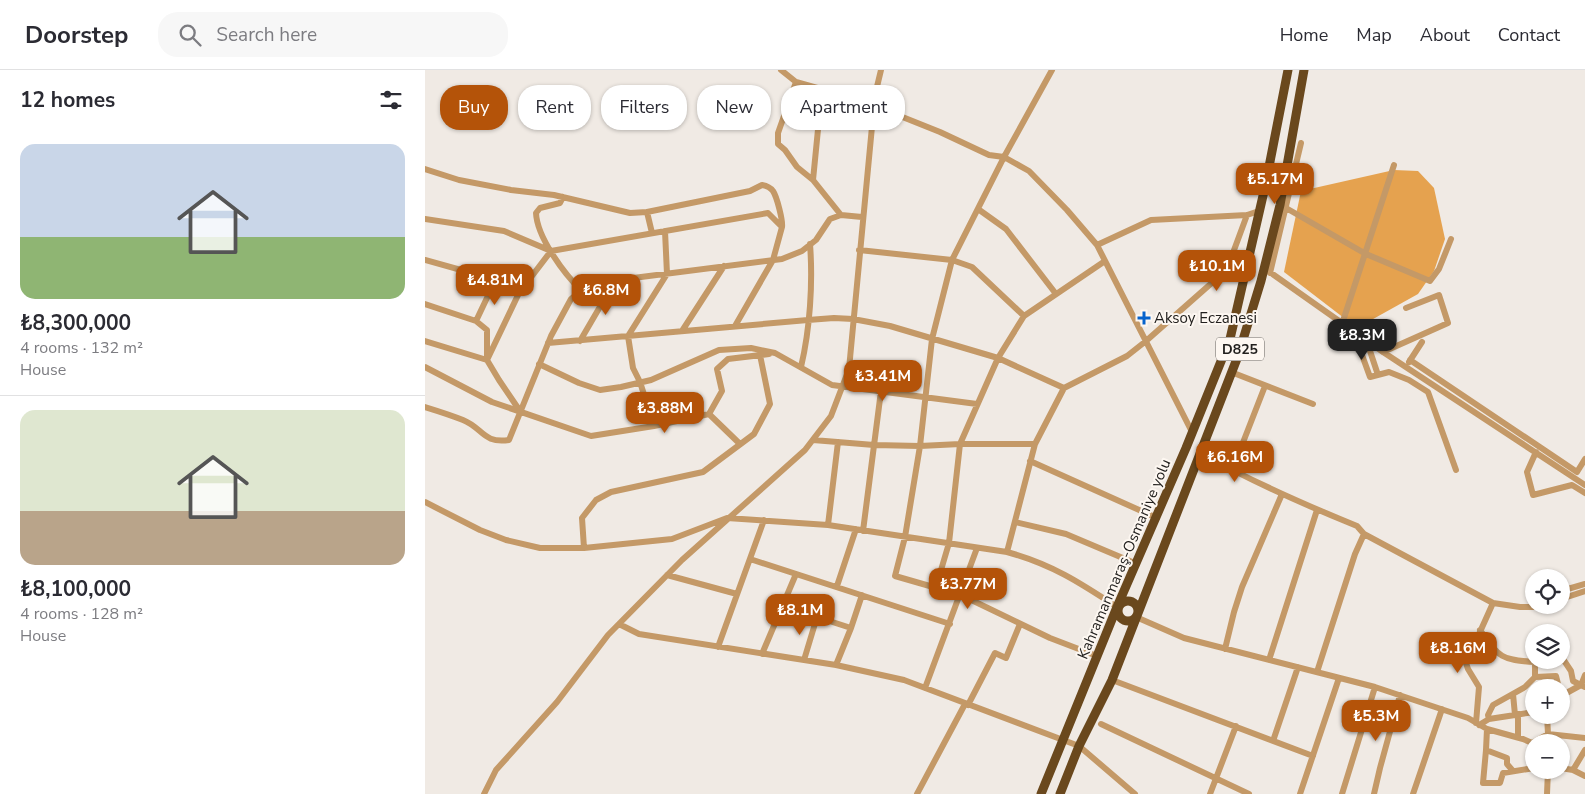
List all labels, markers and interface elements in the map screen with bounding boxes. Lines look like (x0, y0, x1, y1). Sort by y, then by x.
search box (158, 12, 508, 57)
text: Doorstep (25, 19, 128, 51)
icon: search (176, 21, 204, 49)
text: Search here (216, 22, 317, 48)
text: Home (1280, 23, 1328, 47)
text: Map (1356, 23, 1392, 47)
text: About (1420, 23, 1470, 47)
text: Contact (1498, 23, 1560, 47)
chip: Buy (440, 85, 508, 130)
chip: Rent (518, 85, 591, 130)
chip: Filters (601, 85, 687, 130)
chip: New (697, 85, 771, 130)
chip: Apartment (781, 85, 905, 130)
text: 12 homes (20, 86, 115, 114)
icon: filters (377, 86, 405, 114)
pin: ₺5.17M (1234, 162, 1316, 205)
text: ₺5.17M (1247, 168, 1303, 190)
icon: home (168, 177, 258, 267)
pin: ₺10.1M (1176, 250, 1258, 292)
text: ₺10.1M (1189, 255, 1245, 277)
pin: ₺4.81M (454, 264, 536, 306)
text: ₺4.81M (467, 269, 523, 291)
pin: ₺6.8M (571, 274, 641, 316)
text: ₺6.8M (583, 279, 629, 301)
place label: Aksoy Eczanesi (1154, 308, 1257, 328)
text: ₺8,300,000 (20, 309, 131, 337)
marker: Aksoy Eczanesi (1138, 312, 1150, 324)
pin: ₺8.3M (1327, 318, 1397, 361)
text: ₺8.3M (1339, 324, 1385, 346)
text: 4 rooms · 132 m² (20, 337, 143, 359)
road number: D825 (1216, 338, 1264, 360)
text: House (20, 359, 66, 381)
pin: ₺3.41M (842, 360, 924, 402)
text: ₺3.41M (855, 365, 911, 387)
pin: ₺3.88M (624, 392, 706, 434)
text: ₺3.88M (637, 397, 693, 419)
pin: ₺6.16M (1194, 440, 1276, 483)
icon: home (168, 442, 258, 532)
text: ₺6.16M (1207, 446, 1263, 468)
street label: Kahramanmaraş-Osmaniye yolu (1073, 456, 1175, 662)
pin: ₺3.77M (927, 568, 1009, 610)
map controls (1525, 569, 1570, 779)
button: locate (1525, 569, 1570, 614)
text: ₺3.77M (940, 573, 996, 595)
text: ₺8,100,000 (20, 575, 131, 603)
pin: ₺8.1M (765, 594, 835, 636)
text: ₺8.1M (777, 599, 823, 621)
text: 4 rooms · 128 m² (20, 603, 143, 625)
button: layers (1525, 624, 1570, 669)
text: House (20, 625, 66, 647)
pin: ₺8.16M (1417, 632, 1499, 674)
text: ₺8.16M (1430, 637, 1486, 659)
button: + (1525, 679, 1570, 724)
pin: ₺5.3M (1341, 700, 1411, 742)
text: ₺5.3M (1353, 705, 1399, 727)
button: − (1525, 734, 1570, 779)

